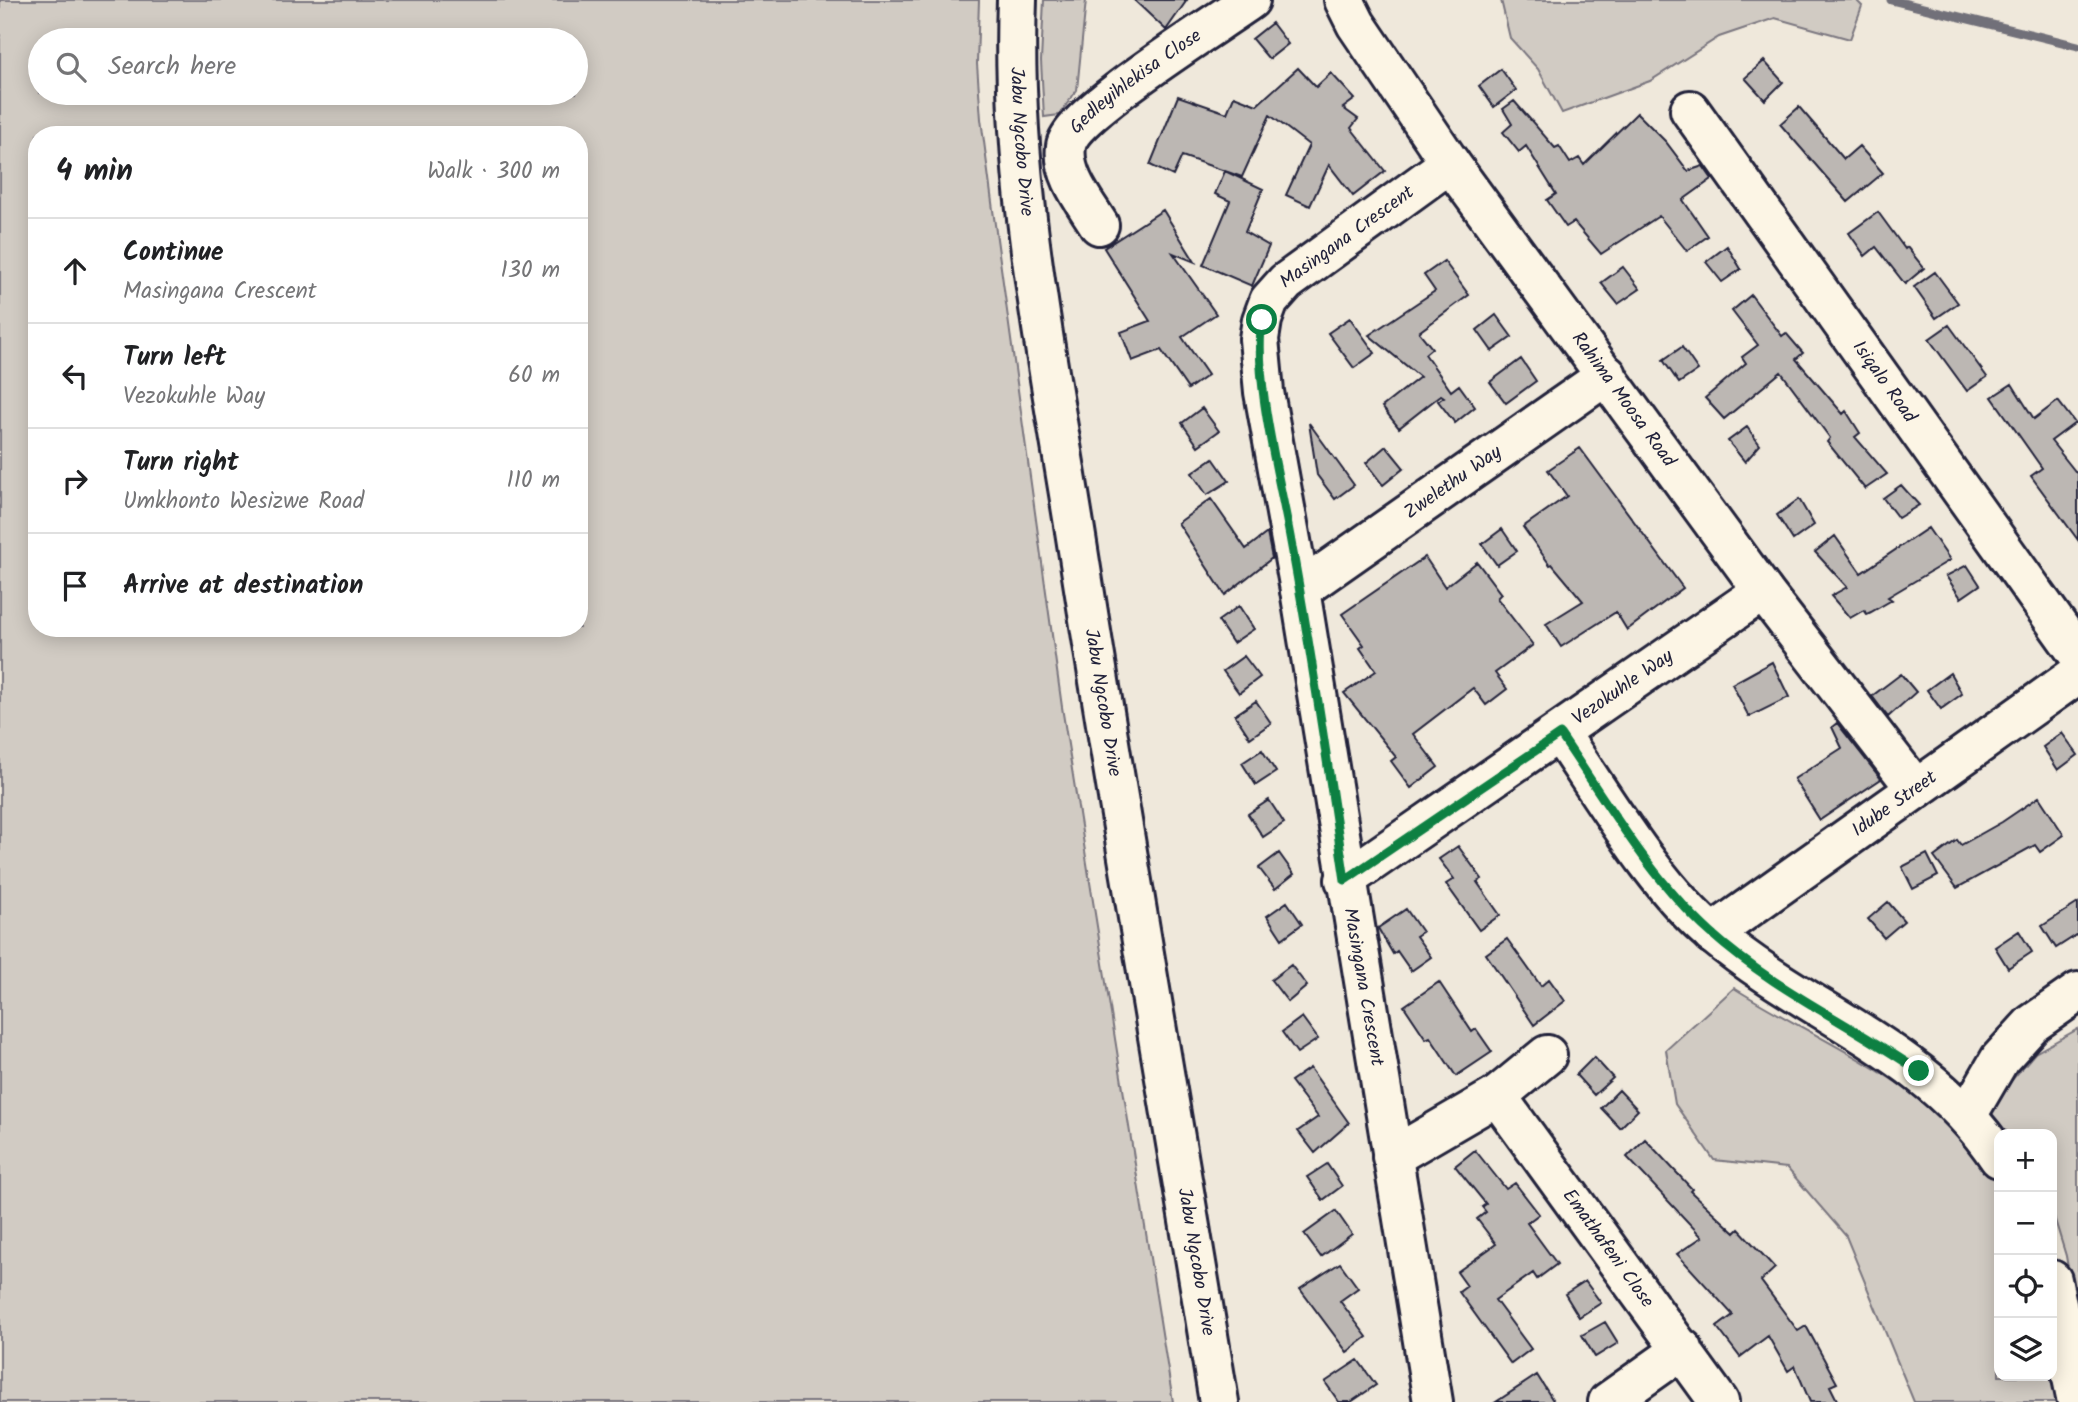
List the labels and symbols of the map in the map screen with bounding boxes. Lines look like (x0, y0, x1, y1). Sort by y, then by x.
street label: Gedleyihlekisa Close (1063, 21, 1208, 141)
street label: Jabu Ngcobo Drive (1001, 67, 1042, 218)
street label: Masingana Crescent (1274, 178, 1421, 297)
route start (1246, 304, 1277, 335)
street label: Rahima Moosa Road (1563, 326, 1683, 474)
street label: Isiqalo Road (1844, 334, 1924, 430)
street label: Zwelethu Way (1398, 437, 1509, 528)
street label: Jabu Ngcobo Drive (1076, 627, 1129, 779)
street label: Vezokuhle Way (1566, 641, 1681, 734)
street label: Idube Street (1846, 763, 1944, 845)
street label: Masingana Crescent (1334, 906, 1392, 1069)
route end (1903, 1055, 1934, 1086)
street label: Emathafeni Close (1554, 1183, 1662, 1315)
street label: Jabu Ngcobo Drive (1169, 1186, 1223, 1339)

